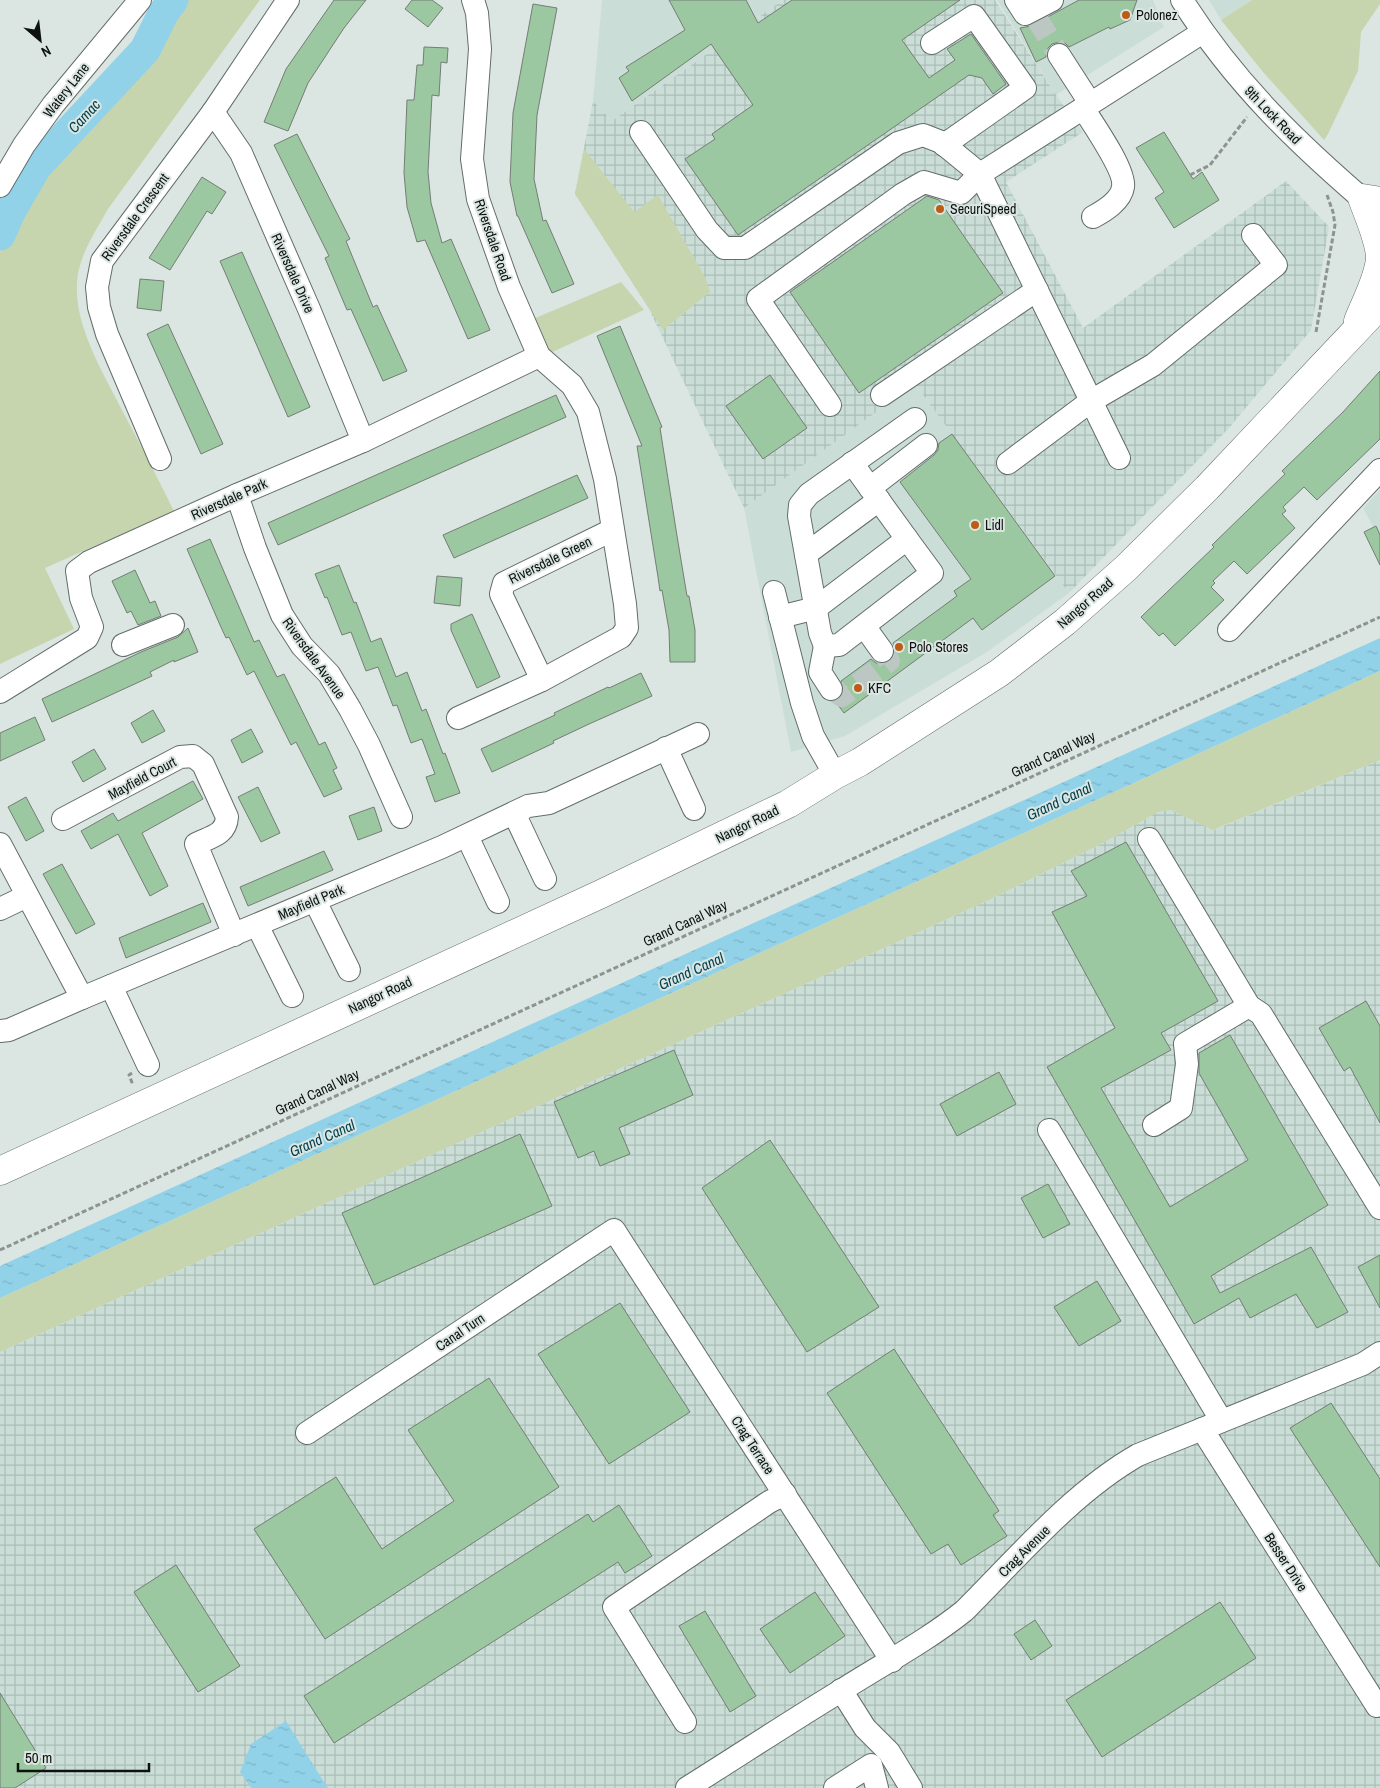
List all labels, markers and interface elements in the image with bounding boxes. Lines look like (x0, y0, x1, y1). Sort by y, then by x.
place label: Polonez (1136, 6, 1178, 24)
marker: Polonez (1120, 9, 1132, 21)
north arrow (15, 15, 65, 65)
text: N (38, 42, 54, 61)
street label: Watery Lane (39, 59, 93, 121)
street label: 9th Lock Road (1241, 82, 1305, 148)
water label: Camac (63, 95, 105, 137)
street label: Riversdale Crescent (97, 170, 173, 264)
street label: Riversdale Road (471, 197, 515, 283)
place label: SecuriSpeed (950, 200, 1016, 218)
marker: SecuriSpeed (934, 203, 946, 215)
street label: Riversdale Drive (267, 230, 319, 316)
street label: Riversdale Park (188, 474, 270, 524)
place label: Lidl (985, 516, 1004, 534)
marker: Lidl (969, 519, 981, 531)
street label: Riversdale Green (506, 532, 594, 588)
street label: Nangor Road (1053, 574, 1117, 632)
street label: Riversdale Avenue (278, 614, 350, 702)
place label: Polo Stores (909, 638, 969, 656)
marker: Polo Stores (893, 641, 905, 653)
place label: KFC (868, 679, 891, 697)
marker: KFC (852, 682, 864, 694)
street label: Grand Canal Way (1008, 727, 1098, 781)
street label: Mayfield Court (105, 753, 179, 803)
water label: Grand Canal (1023, 777, 1095, 825)
street label: Nangor Road (712, 801, 782, 847)
street label: Mayfield Park (275, 880, 347, 924)
street label: Grand Canal Way (640, 896, 730, 950)
water label: Grand Canal (655, 947, 727, 995)
street label: Nangor Road (345, 972, 415, 1018)
street label: Grand Canal Way (272, 1065, 362, 1119)
water label: Grand Canal (286, 1114, 358, 1162)
street label: Canal Turn (432, 1309, 488, 1355)
street label: Crag Terrace (727, 1412, 779, 1478)
street label: Crag Avenue (994, 1521, 1054, 1581)
street label: Besser Drive (1260, 1529, 1312, 1595)
scale bar (18, 1740, 149, 1772)
text: 50 m (25, 1747, 52, 1768)

